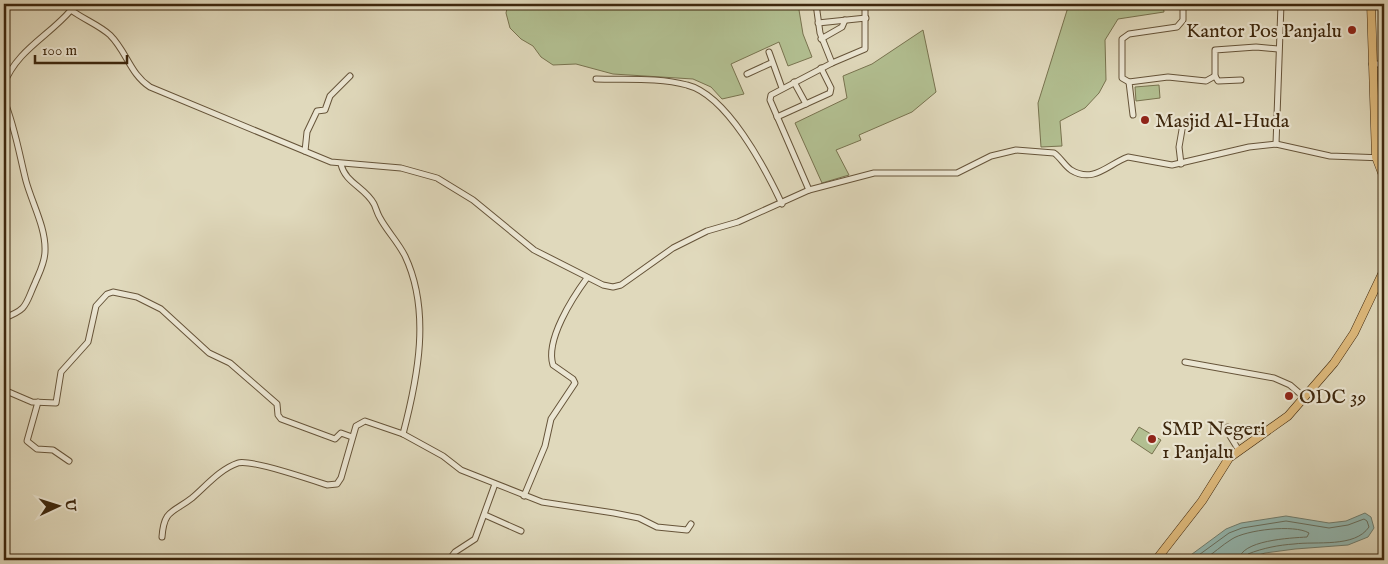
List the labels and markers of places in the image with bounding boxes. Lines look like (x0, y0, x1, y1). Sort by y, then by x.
place label: Kantor Pos Panjalu (1186, 19, 1342, 44)
marker: Kantor Pos Panjalu (1346, 24, 1358, 36)
place label: Masjid Al-Huda (1155, 109, 1290, 134)
marker: Masjid Al-Huda (1139, 114, 1151, 126)
place label: ODC 39 (1299, 385, 1366, 410)
marker: ODC 39 (1283, 390, 1295, 402)
place label: SMP Negeri 1 Panjalu (1162, 417, 1266, 465)
marker: SMP Negeri 1 Panjalu (1146, 433, 1158, 445)

